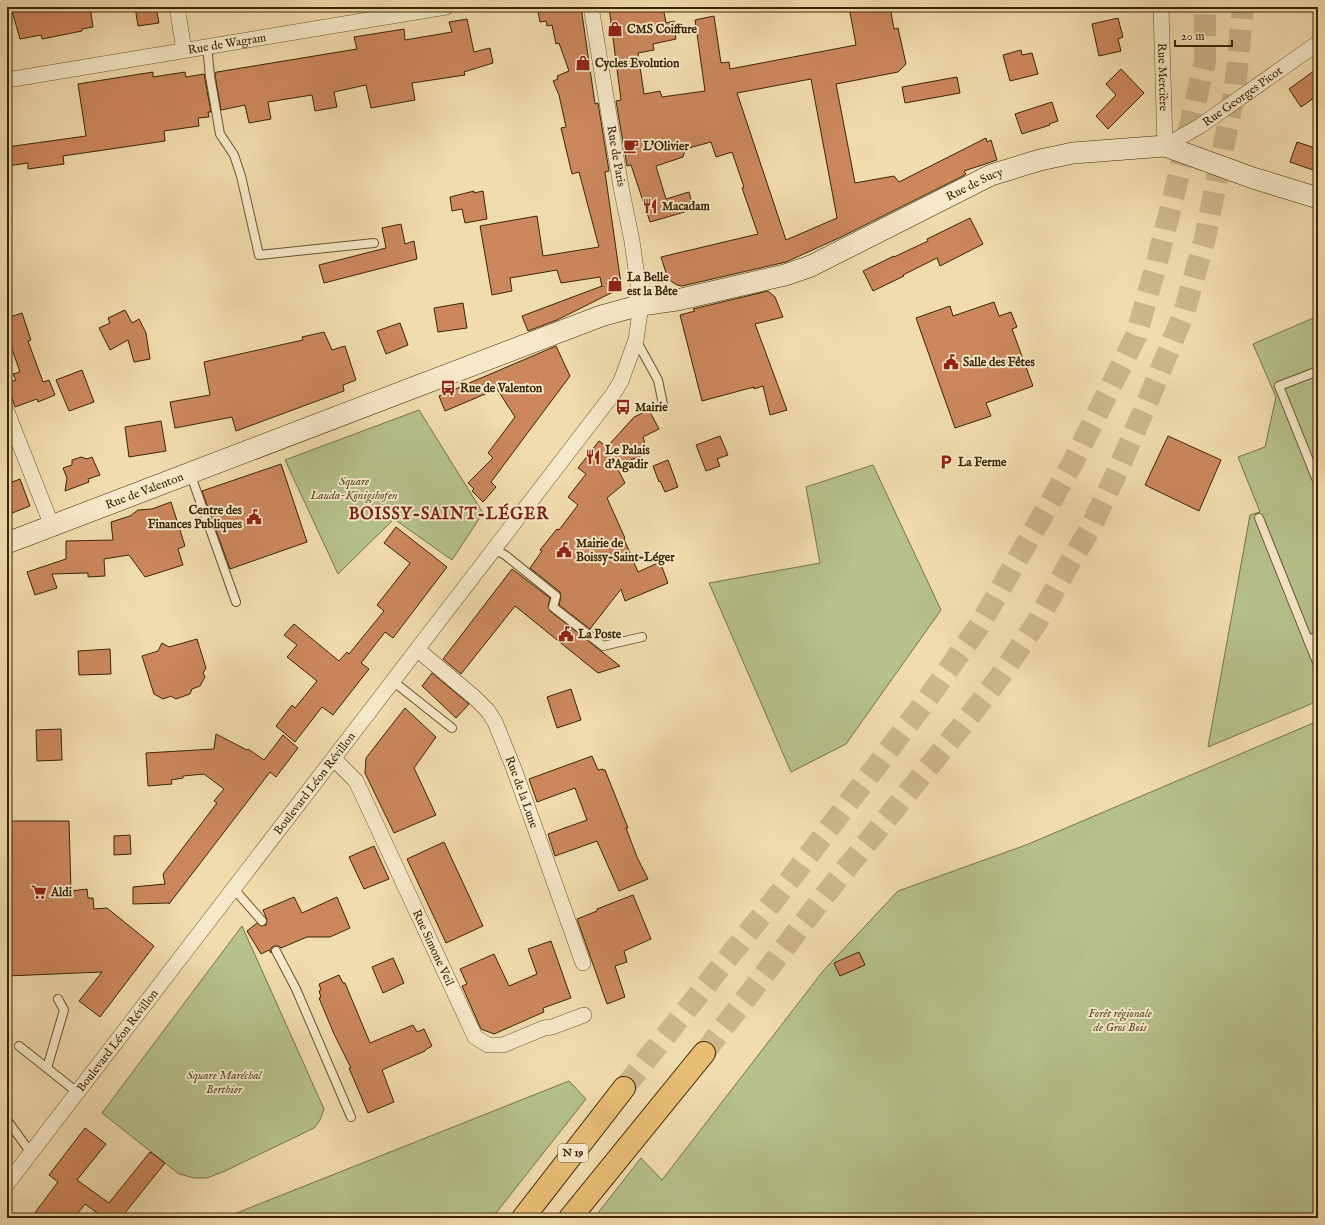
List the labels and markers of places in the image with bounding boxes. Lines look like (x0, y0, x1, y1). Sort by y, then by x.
shop icon: CMS Coiffure (606, 20, 624, 38)
place label: CMS Coiffure (627, 22, 698, 37)
shop icon: Cycles Evolution (574, 54, 592, 72)
place label: Cycles Evolution (595, 56, 680, 72)
cafe icon: L'Olivier (622, 137, 640, 155)
place label: L'Olivier (642, 139, 689, 154)
restaurant icon: Macadam (641, 197, 659, 215)
place label: Macadam (662, 199, 710, 214)
place label: La Belle est la Bête (626, 270, 678, 299)
shop icon: La Belle est la Bête (606, 275, 624, 293)
public building icon: Salle des Fêtes (942, 353, 960, 371)
place label: Salle des Fêtes (963, 355, 1035, 370)
bus stop icon: Rue de Valenton (439, 379, 457, 397)
place label: Rue de Valenton (460, 381, 543, 396)
bus stop icon: Mairie (614, 398, 632, 416)
place label: Mairie (635, 400, 668, 415)
place label: Le Palais d'Agadir (604, 443, 650, 473)
restaurant icon: Le Palais d'Agadir (584, 448, 602, 466)
parking icon: La Ferme (937, 453, 955, 471)
place label: La Ferme (957, 455, 1007, 470)
place label: Centre des Finances Publiques (148, 503, 243, 533)
public building icon: Centre des Finances Publiques (245, 508, 263, 526)
place label: Mairie de Boissy-Saint-Léger (576, 536, 675, 566)
public building icon: Mairie de Boissy-Saint-Léger (555, 541, 573, 559)
public building icon: La Poste (557, 625, 575, 643)
place label: La Poste (577, 627, 622, 642)
supermarket icon: Aldi (30, 883, 48, 901)
place label: Aldi (50, 885, 73, 900)

